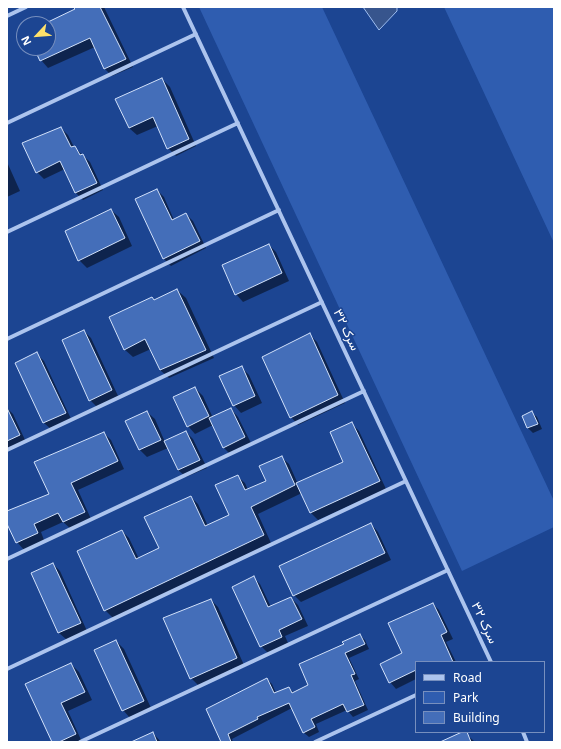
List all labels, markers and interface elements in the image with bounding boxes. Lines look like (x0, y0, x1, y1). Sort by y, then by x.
north arrow (16, 16, 56, 56)
text: N (17, 34, 34, 48)
street label: سرک ۳۲ (330, 307, 362, 353)
street label: سرک ۳۲ (468, 600, 500, 646)
legend (415, 661, 545, 733)
text: Road (453, 669, 482, 686)
text: Park (453, 689, 478, 706)
text: Building (453, 709, 500, 726)

